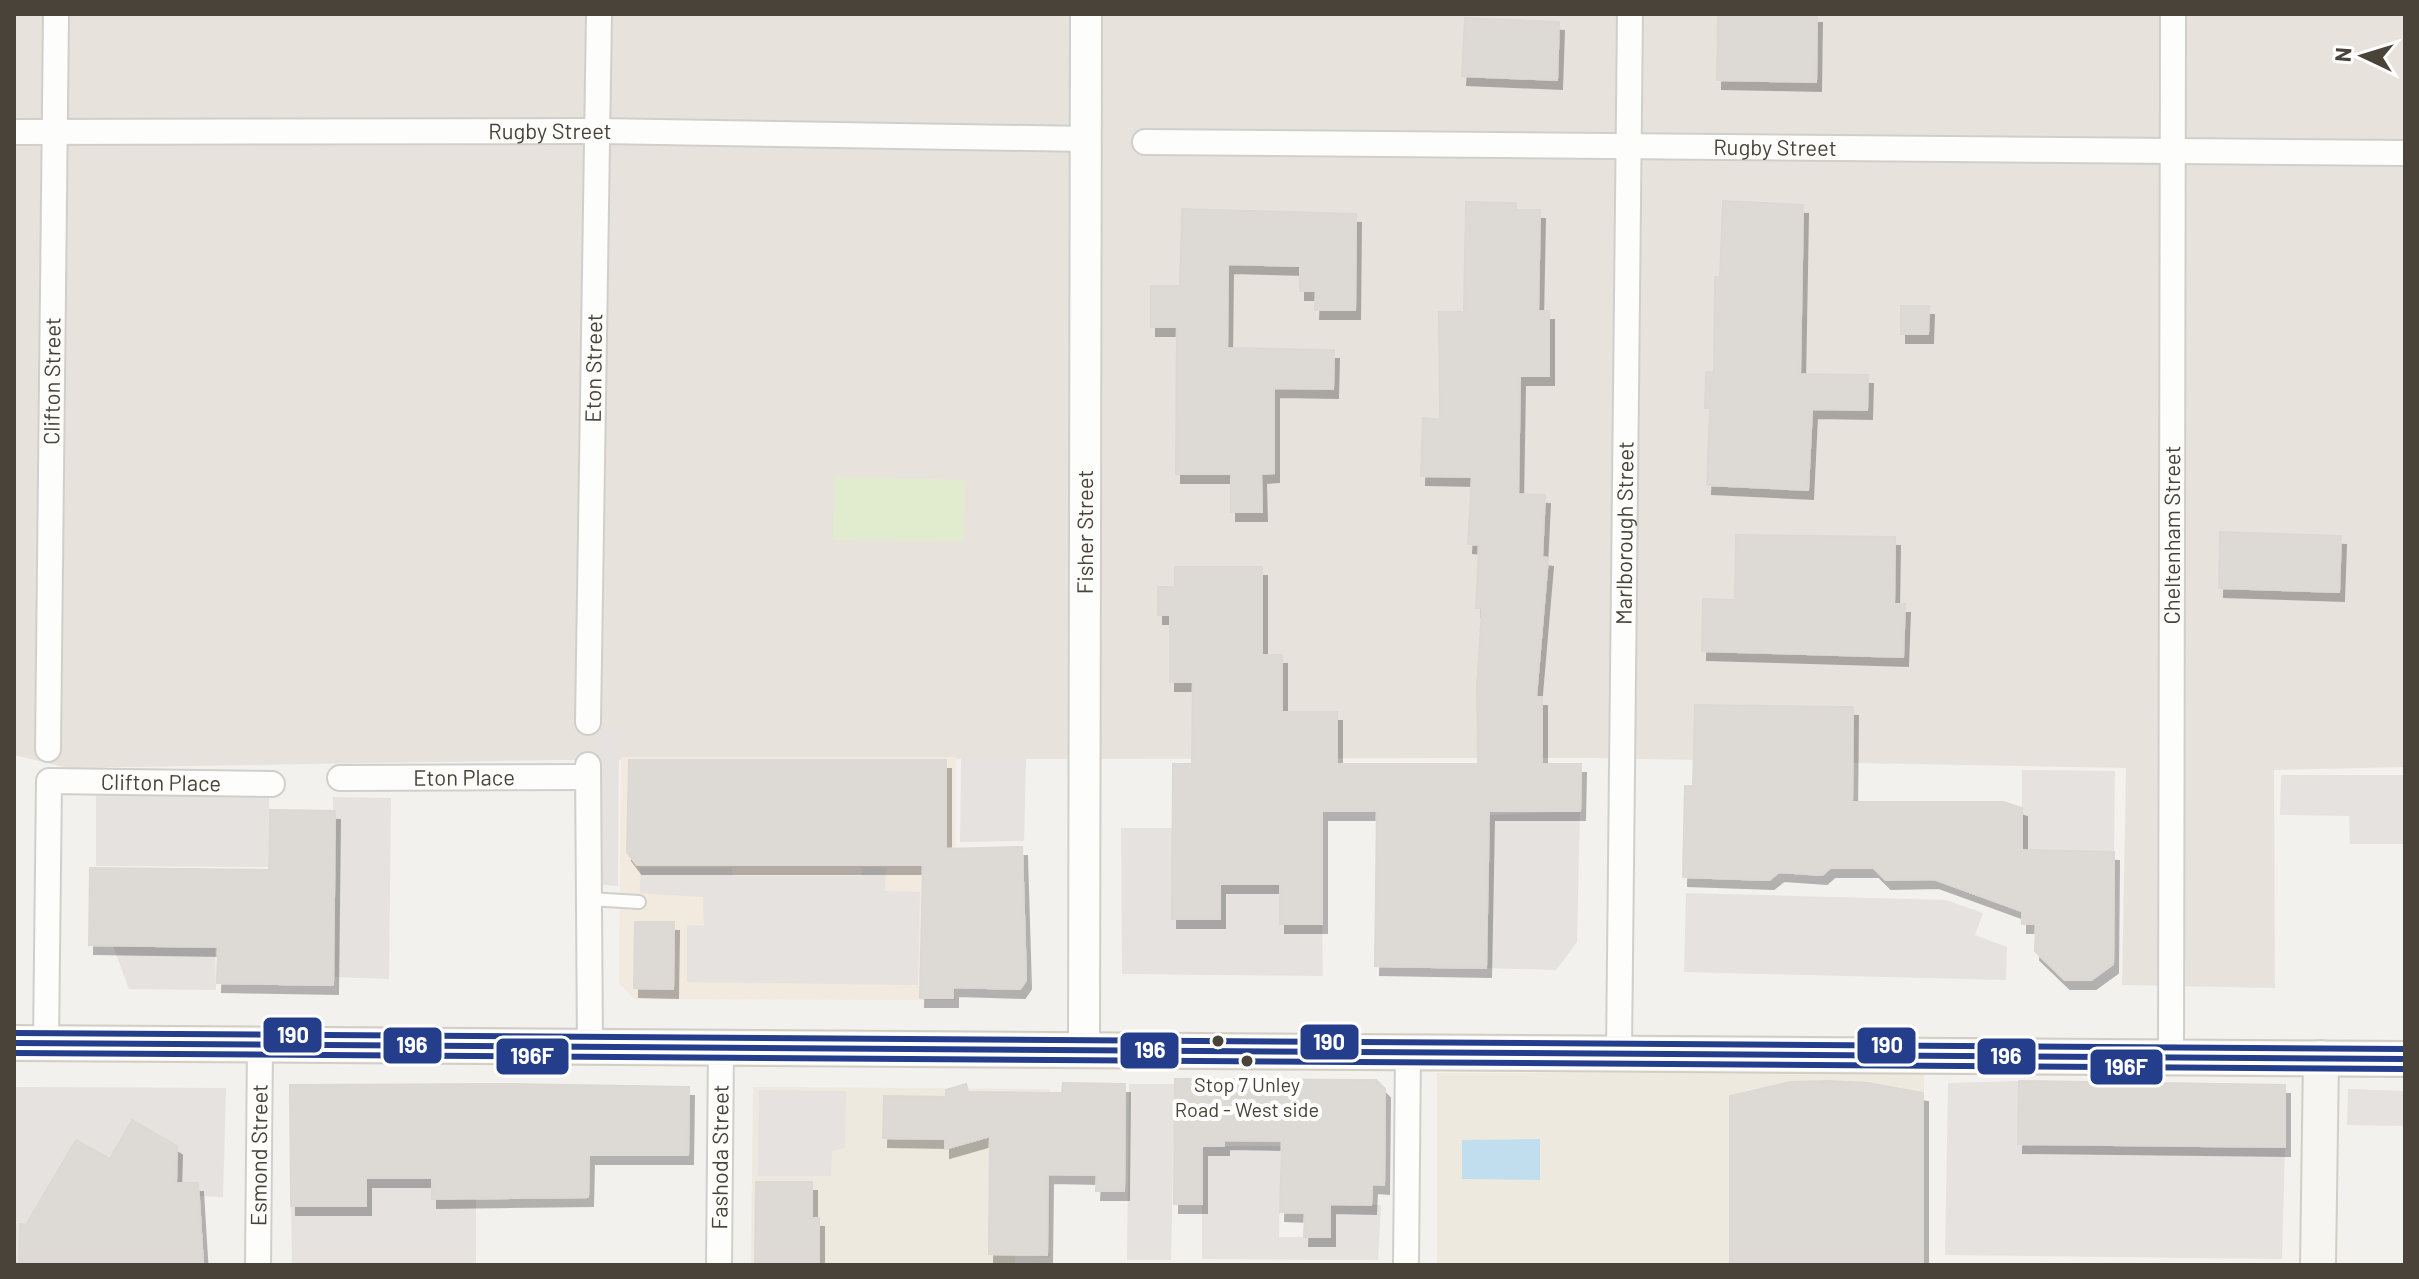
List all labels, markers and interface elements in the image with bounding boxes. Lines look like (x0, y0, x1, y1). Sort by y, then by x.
north arrow (2323, 16, 2403, 96)
text: N (2329, 46, 2356, 63)
street label: Rugby Street (488, 117, 612, 143)
street label: Rugby Street (1713, 133, 1837, 160)
street label: Eton Street (579, 313, 606, 423)
street label: Clifton Street (37, 317, 65, 445)
street label: Marlborough Street (1610, 441, 1637, 625)
street label: Cheltenham Street (2158, 445, 2184, 625)
street label: Fisher Street (1071, 470, 1097, 594)
street label: Eton Place (413, 763, 515, 790)
street label: Clifton Place (101, 768, 221, 795)
line badge: 190 (262, 1016, 323, 1054)
text: 190 (277, 1021, 309, 1047)
line badge: 190 (1299, 1023, 1360, 1061)
line badge: 196 (382, 1026, 443, 1065)
line badge: 190 (1856, 1026, 1917, 1065)
text: 190 (1313, 1028, 1345, 1054)
text: 196 (396, 1031, 428, 1057)
line badge: 196 (1119, 1031, 1180, 1070)
text: 190 (1871, 1031, 1903, 1057)
unlabelled marker (1210, 1033, 1226, 1049)
text: 196 (1134, 1036, 1166, 1062)
line badge: 196F (495, 1037, 570, 1076)
line badge: 196 (1976, 1037, 2037, 1076)
text: 196F (510, 1042, 554, 1068)
text: 196 (1990, 1042, 2022, 1068)
line badge: 196F (2089, 1048, 2164, 1086)
marker: Stop 7 Unley Road - West side (1239, 1053, 1255, 1069)
text: 196F (2104, 1053, 2148, 1079)
place label: Stop 7 Unley Road - West side (1175, 1072, 1319, 1121)
street label: Esmond Street (244, 1084, 272, 1226)
street label: Fashoda Street (705, 1084, 733, 1230)

